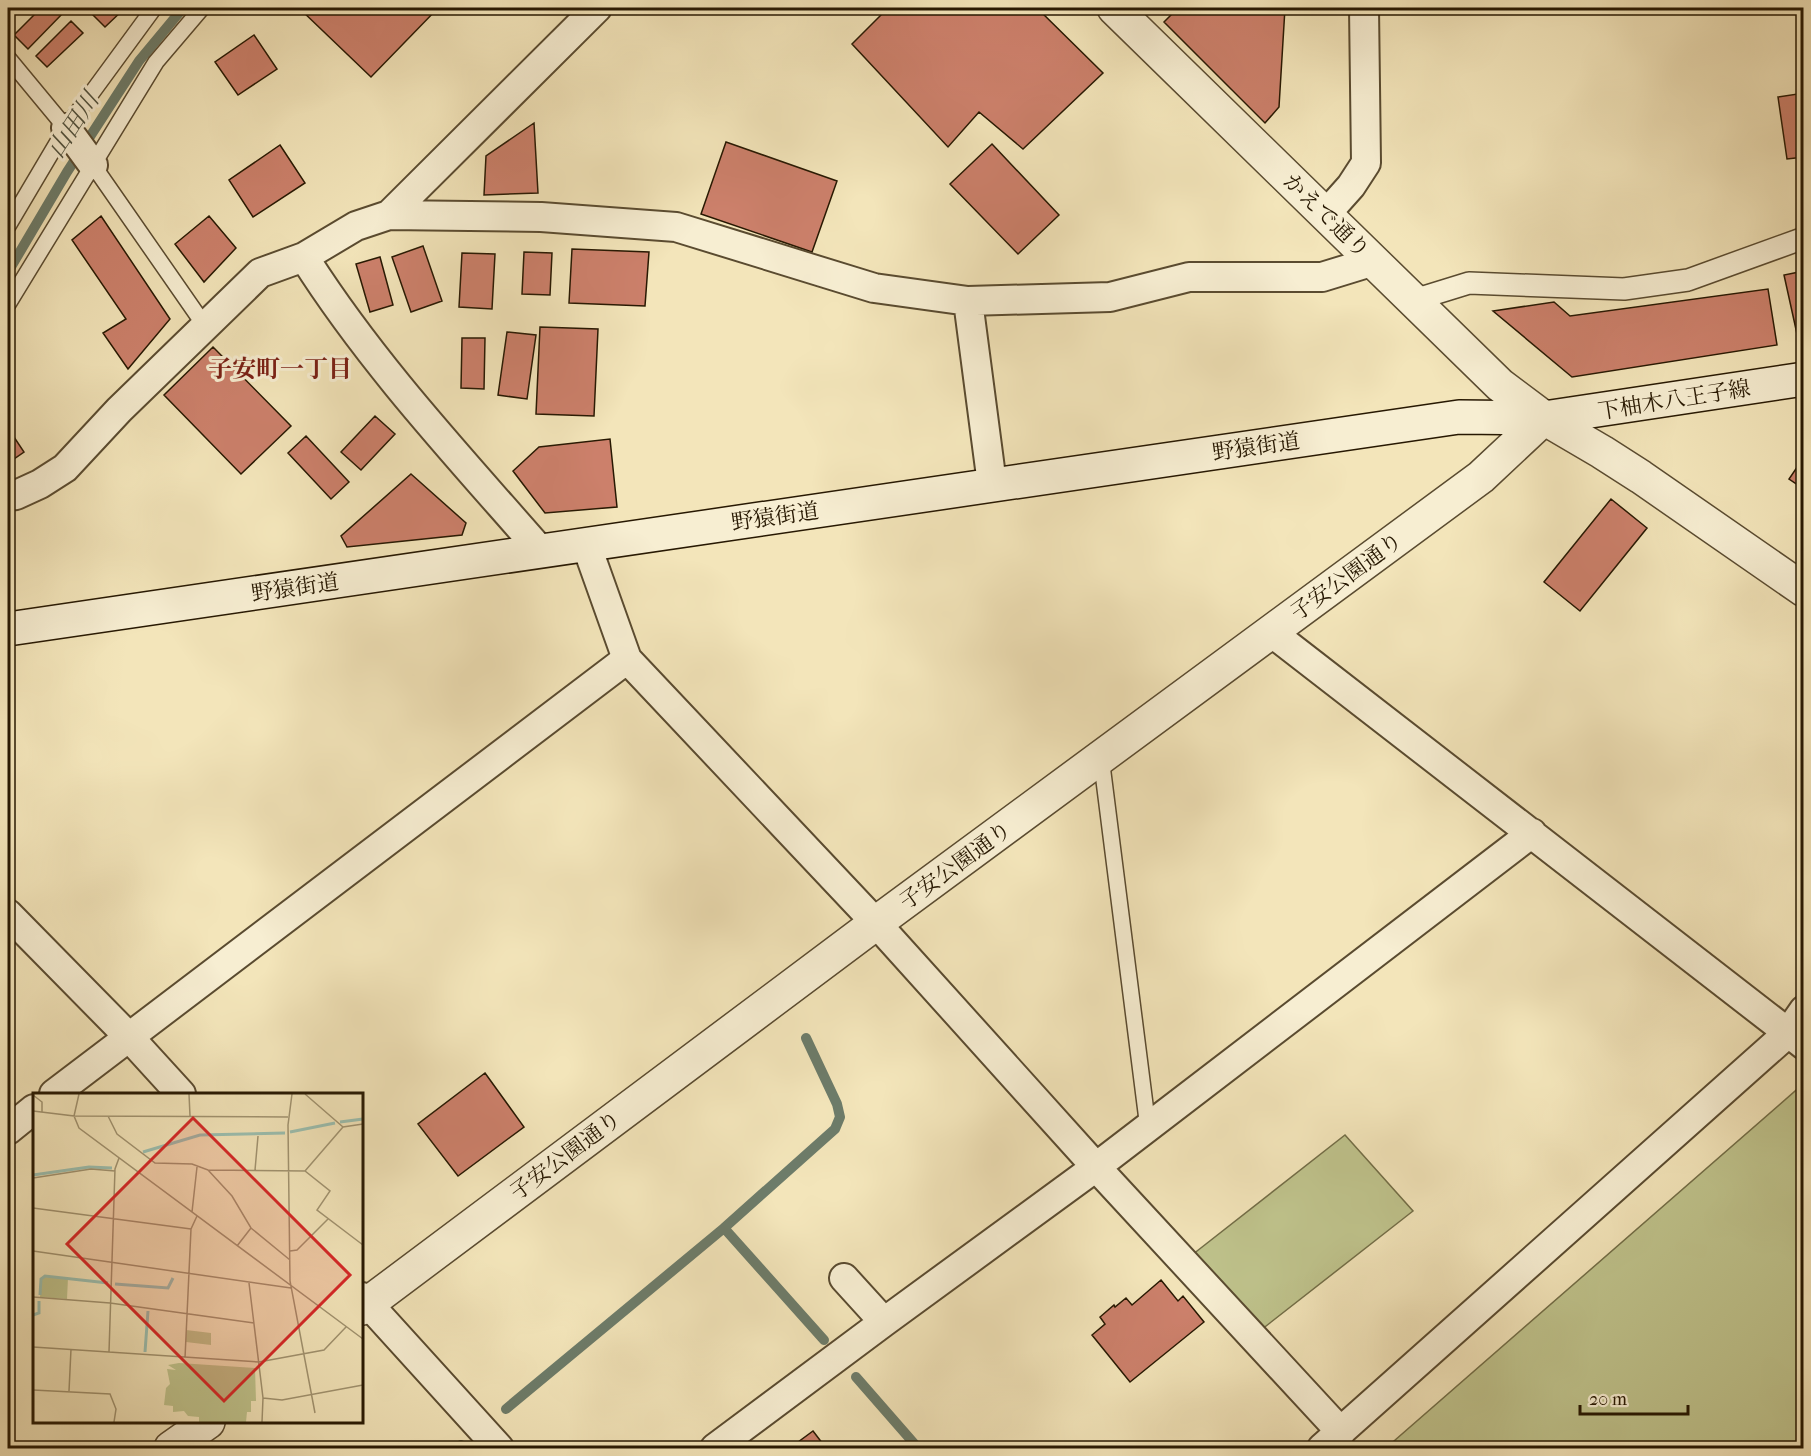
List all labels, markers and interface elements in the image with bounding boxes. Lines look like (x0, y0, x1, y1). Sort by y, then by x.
water label: 山田川 (42, 85, 106, 163)
street label: かえで通り (1278, 168, 1375, 263)
district label: 子安町一丁目 (208, 355, 352, 383)
street label: 下柚木八王子線 (1596, 375, 1752, 425)
street label: 野猿街道 (1211, 428, 1302, 466)
street label: 野猿街道 (730, 498, 821, 536)
street label: 子安公園通り (1286, 527, 1408, 626)
street label: 野猿街道 (250, 569, 341, 607)
street label: 子安公園通り (895, 816, 1017, 915)
inset map (33, 1093, 363, 1423)
street label: 子安公園通り (505, 1106, 626, 1206)
scale bar (1580, 1378, 1688, 1416)
text: 20 m (1589, 1389, 1627, 1410)

